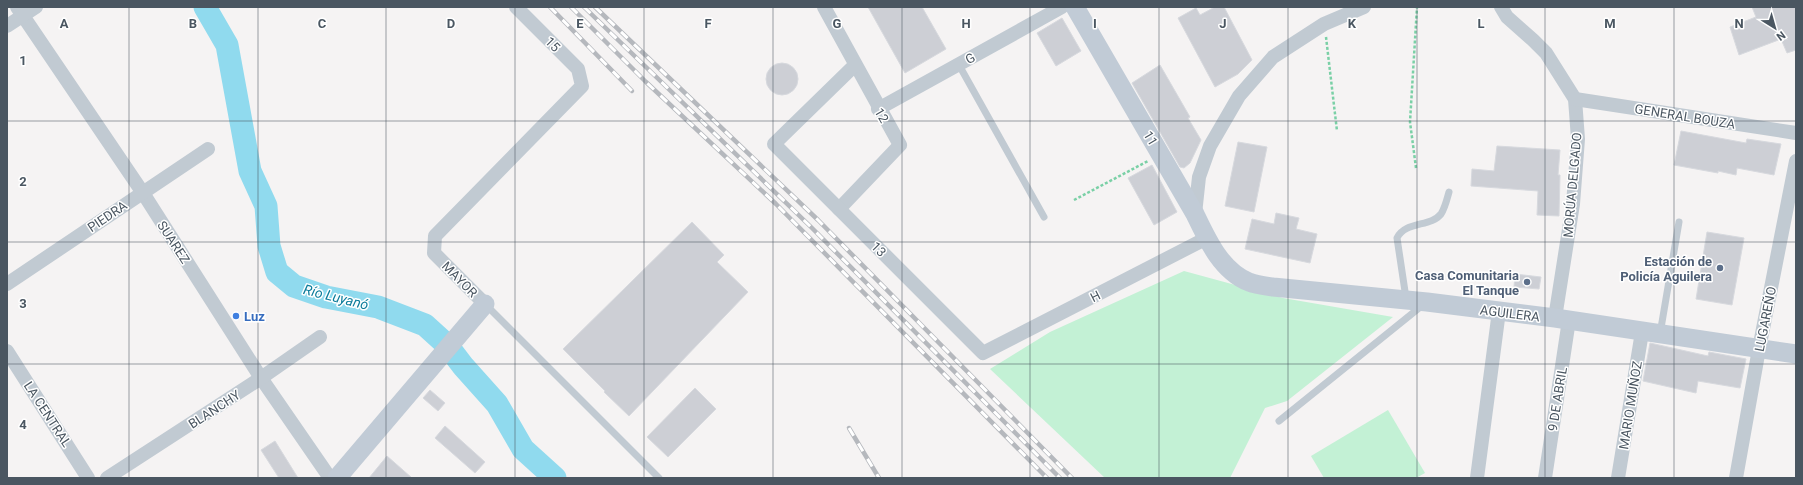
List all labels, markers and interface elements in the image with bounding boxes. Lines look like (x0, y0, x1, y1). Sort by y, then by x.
north arrow (1755, 8, 1795, 48)
text: A (60, 16, 69, 31)
text: B (189, 16, 197, 31)
text: C (318, 16, 327, 31)
text: D (447, 16, 455, 31)
text: E (576, 16, 584, 31)
text: F (704, 16, 712, 31)
text: G (833, 16, 842, 31)
text: H (961, 16, 971, 31)
text: I (1093, 16, 1097, 31)
text: J (1219, 16, 1227, 31)
text: K (1348, 16, 1357, 31)
text: L (1477, 16, 1485, 31)
text: M (1604, 16, 1616, 31)
text: N (1734, 16, 1744, 31)
text: N (1774, 28, 1788, 43)
street label: 15 (542, 34, 563, 55)
street label: G (963, 50, 978, 67)
text: 1 (19, 53, 27, 68)
street label: GENERAL BOUZA (1634, 101, 1737, 132)
street label: 12 (871, 105, 892, 125)
street label: 11 (1140, 128, 1161, 148)
street label: MORÚA DELGADO (1560, 132, 1585, 238)
text: 2 (19, 174, 27, 189)
street label: PIEDRA (85, 198, 130, 235)
street label: SUAREZ (154, 218, 193, 267)
street label: 13 (868, 239, 889, 260)
place label: Estación de Policía Aguilera (1620, 254, 1712, 284)
street label: MAYOR (439, 259, 480, 300)
marker: Estación de Policía Aguilera (1715, 263, 1725, 273)
place label: Casa Comunitaria El Tanque (1415, 268, 1519, 298)
marker: Casa Comunitaria El Tanque (1522, 277, 1532, 287)
water label: Río Luyanó (302, 281, 370, 313)
street label: LUGAREÑO (1751, 285, 1779, 353)
street label: H (1088, 288, 1103, 305)
text: 3 (19, 296, 27, 311)
street label: AGUILERA (1479, 302, 1541, 325)
place label: Luz (244, 309, 265, 324)
marker: Luz (231, 311, 241, 321)
street label: MARIO MUÑOZ (1615, 359, 1645, 450)
street label: 9 DE ABRIL (1545, 366, 1570, 432)
street label: LA CENTRAL (21, 379, 74, 450)
street label: BLANCHY (186, 387, 243, 432)
text: 4 (19, 417, 27, 432)

